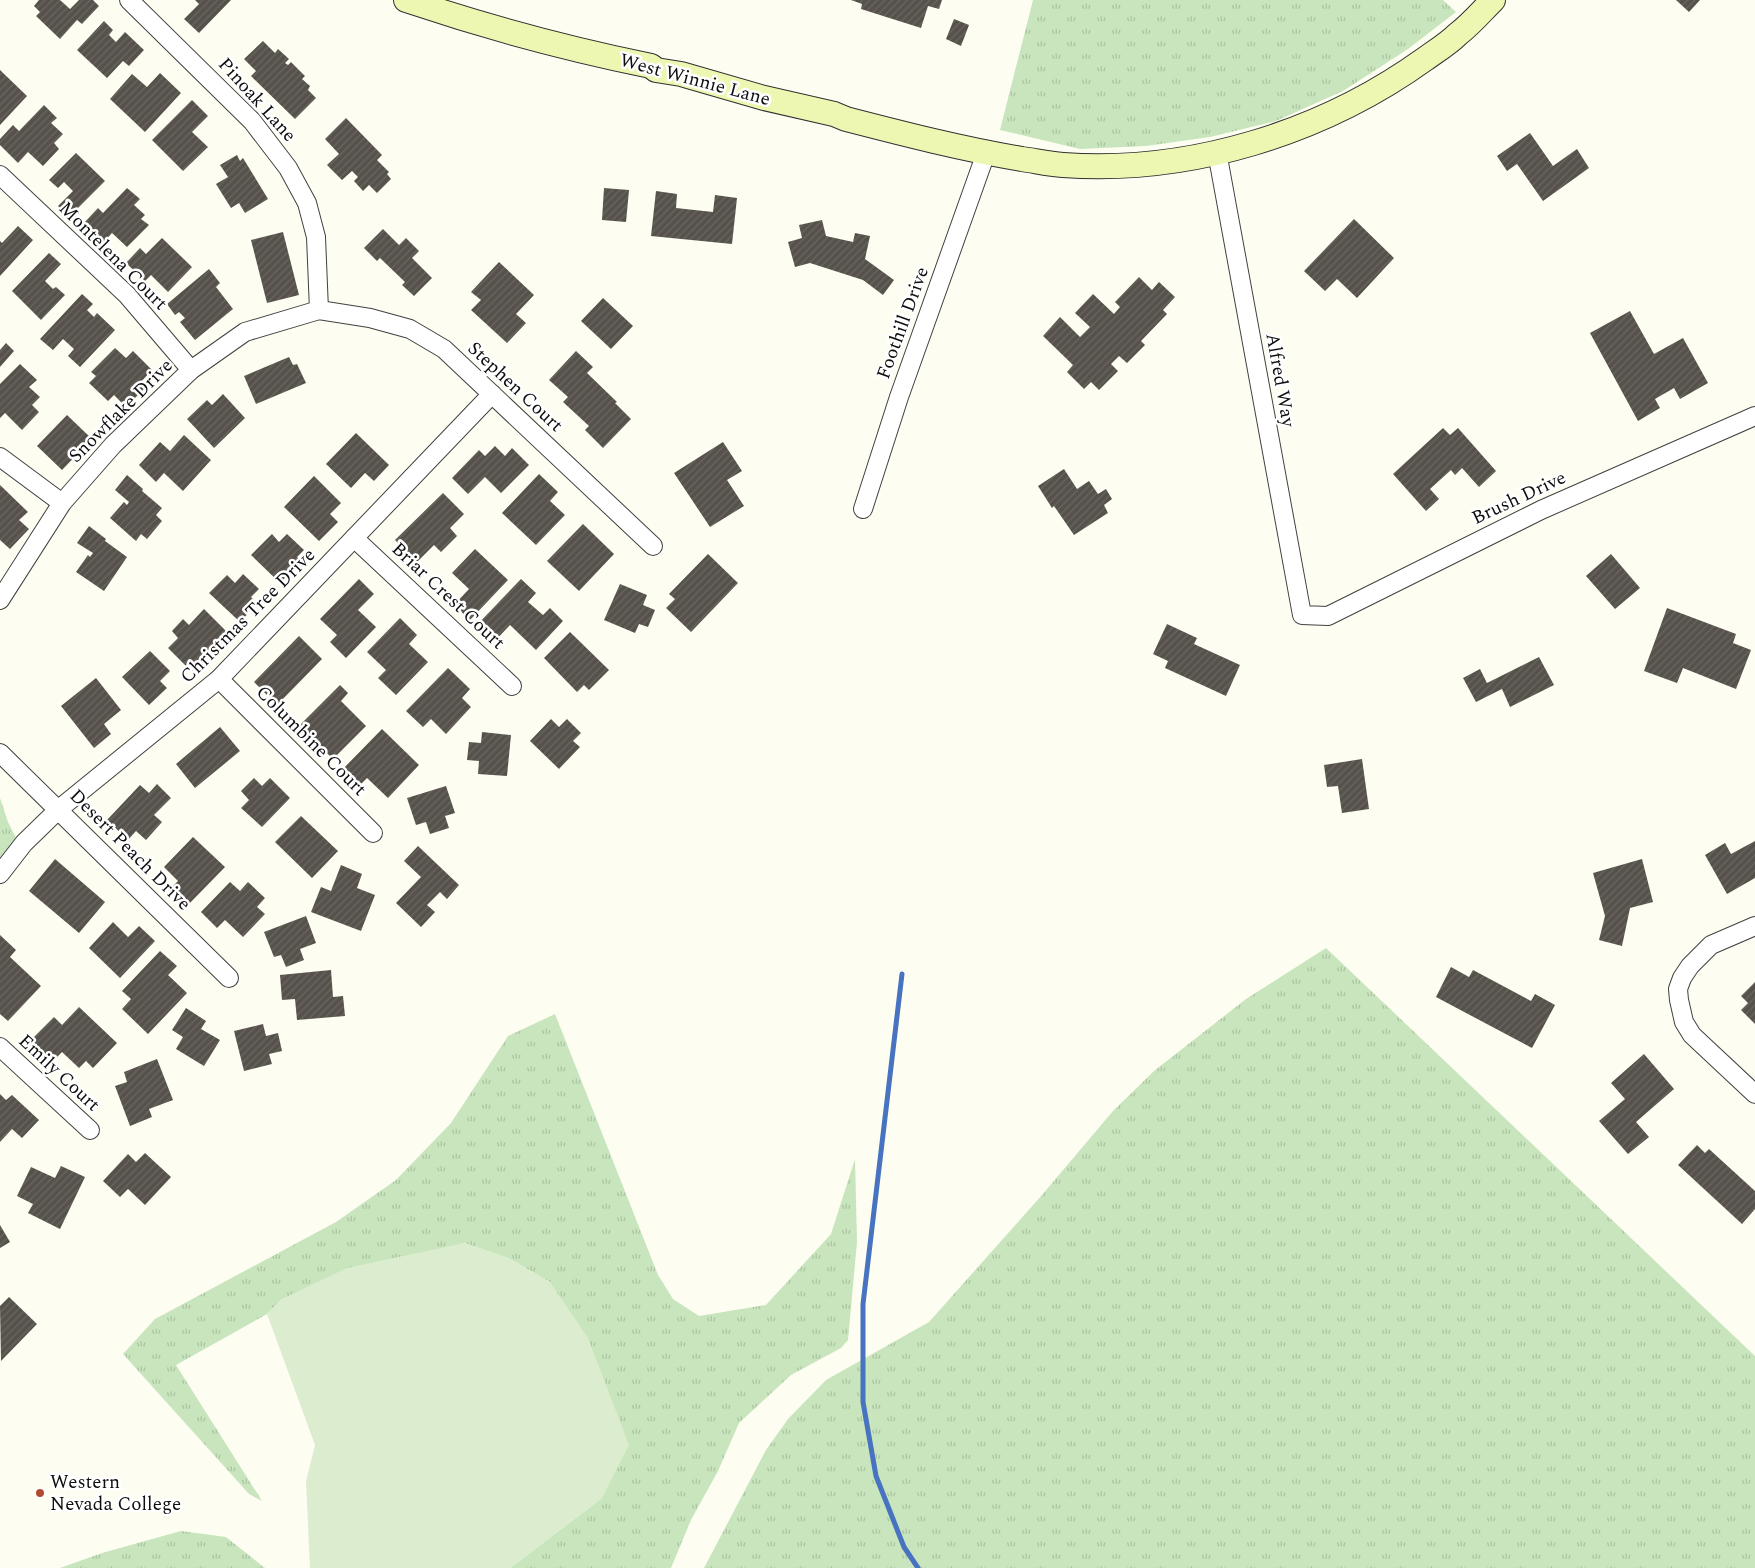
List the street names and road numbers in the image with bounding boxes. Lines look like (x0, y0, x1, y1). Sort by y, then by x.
street label: West Winnie Lane (616, 46, 774, 114)
street label: Pinoak Lane (211, 51, 303, 149)
street label: Montelena Court (52, 195, 174, 317)
street label: Foothill Drive (869, 263, 937, 383)
street label: Alfred Way (1257, 331, 1303, 430)
street label: Stephen Court (460, 335, 570, 439)
street label: Snowflake Drive (62, 352, 180, 470)
street label: Brush Drive (1467, 463, 1571, 533)
street label: Briar Crest Court (385, 535, 512, 657)
street label: Christmas Tree Drive (174, 542, 322, 690)
street label: Columbine Court (249, 679, 373, 803)
street label: Desert Peach Drive (62, 782, 198, 918)
street label: Emily Court (11, 1027, 107, 1119)

